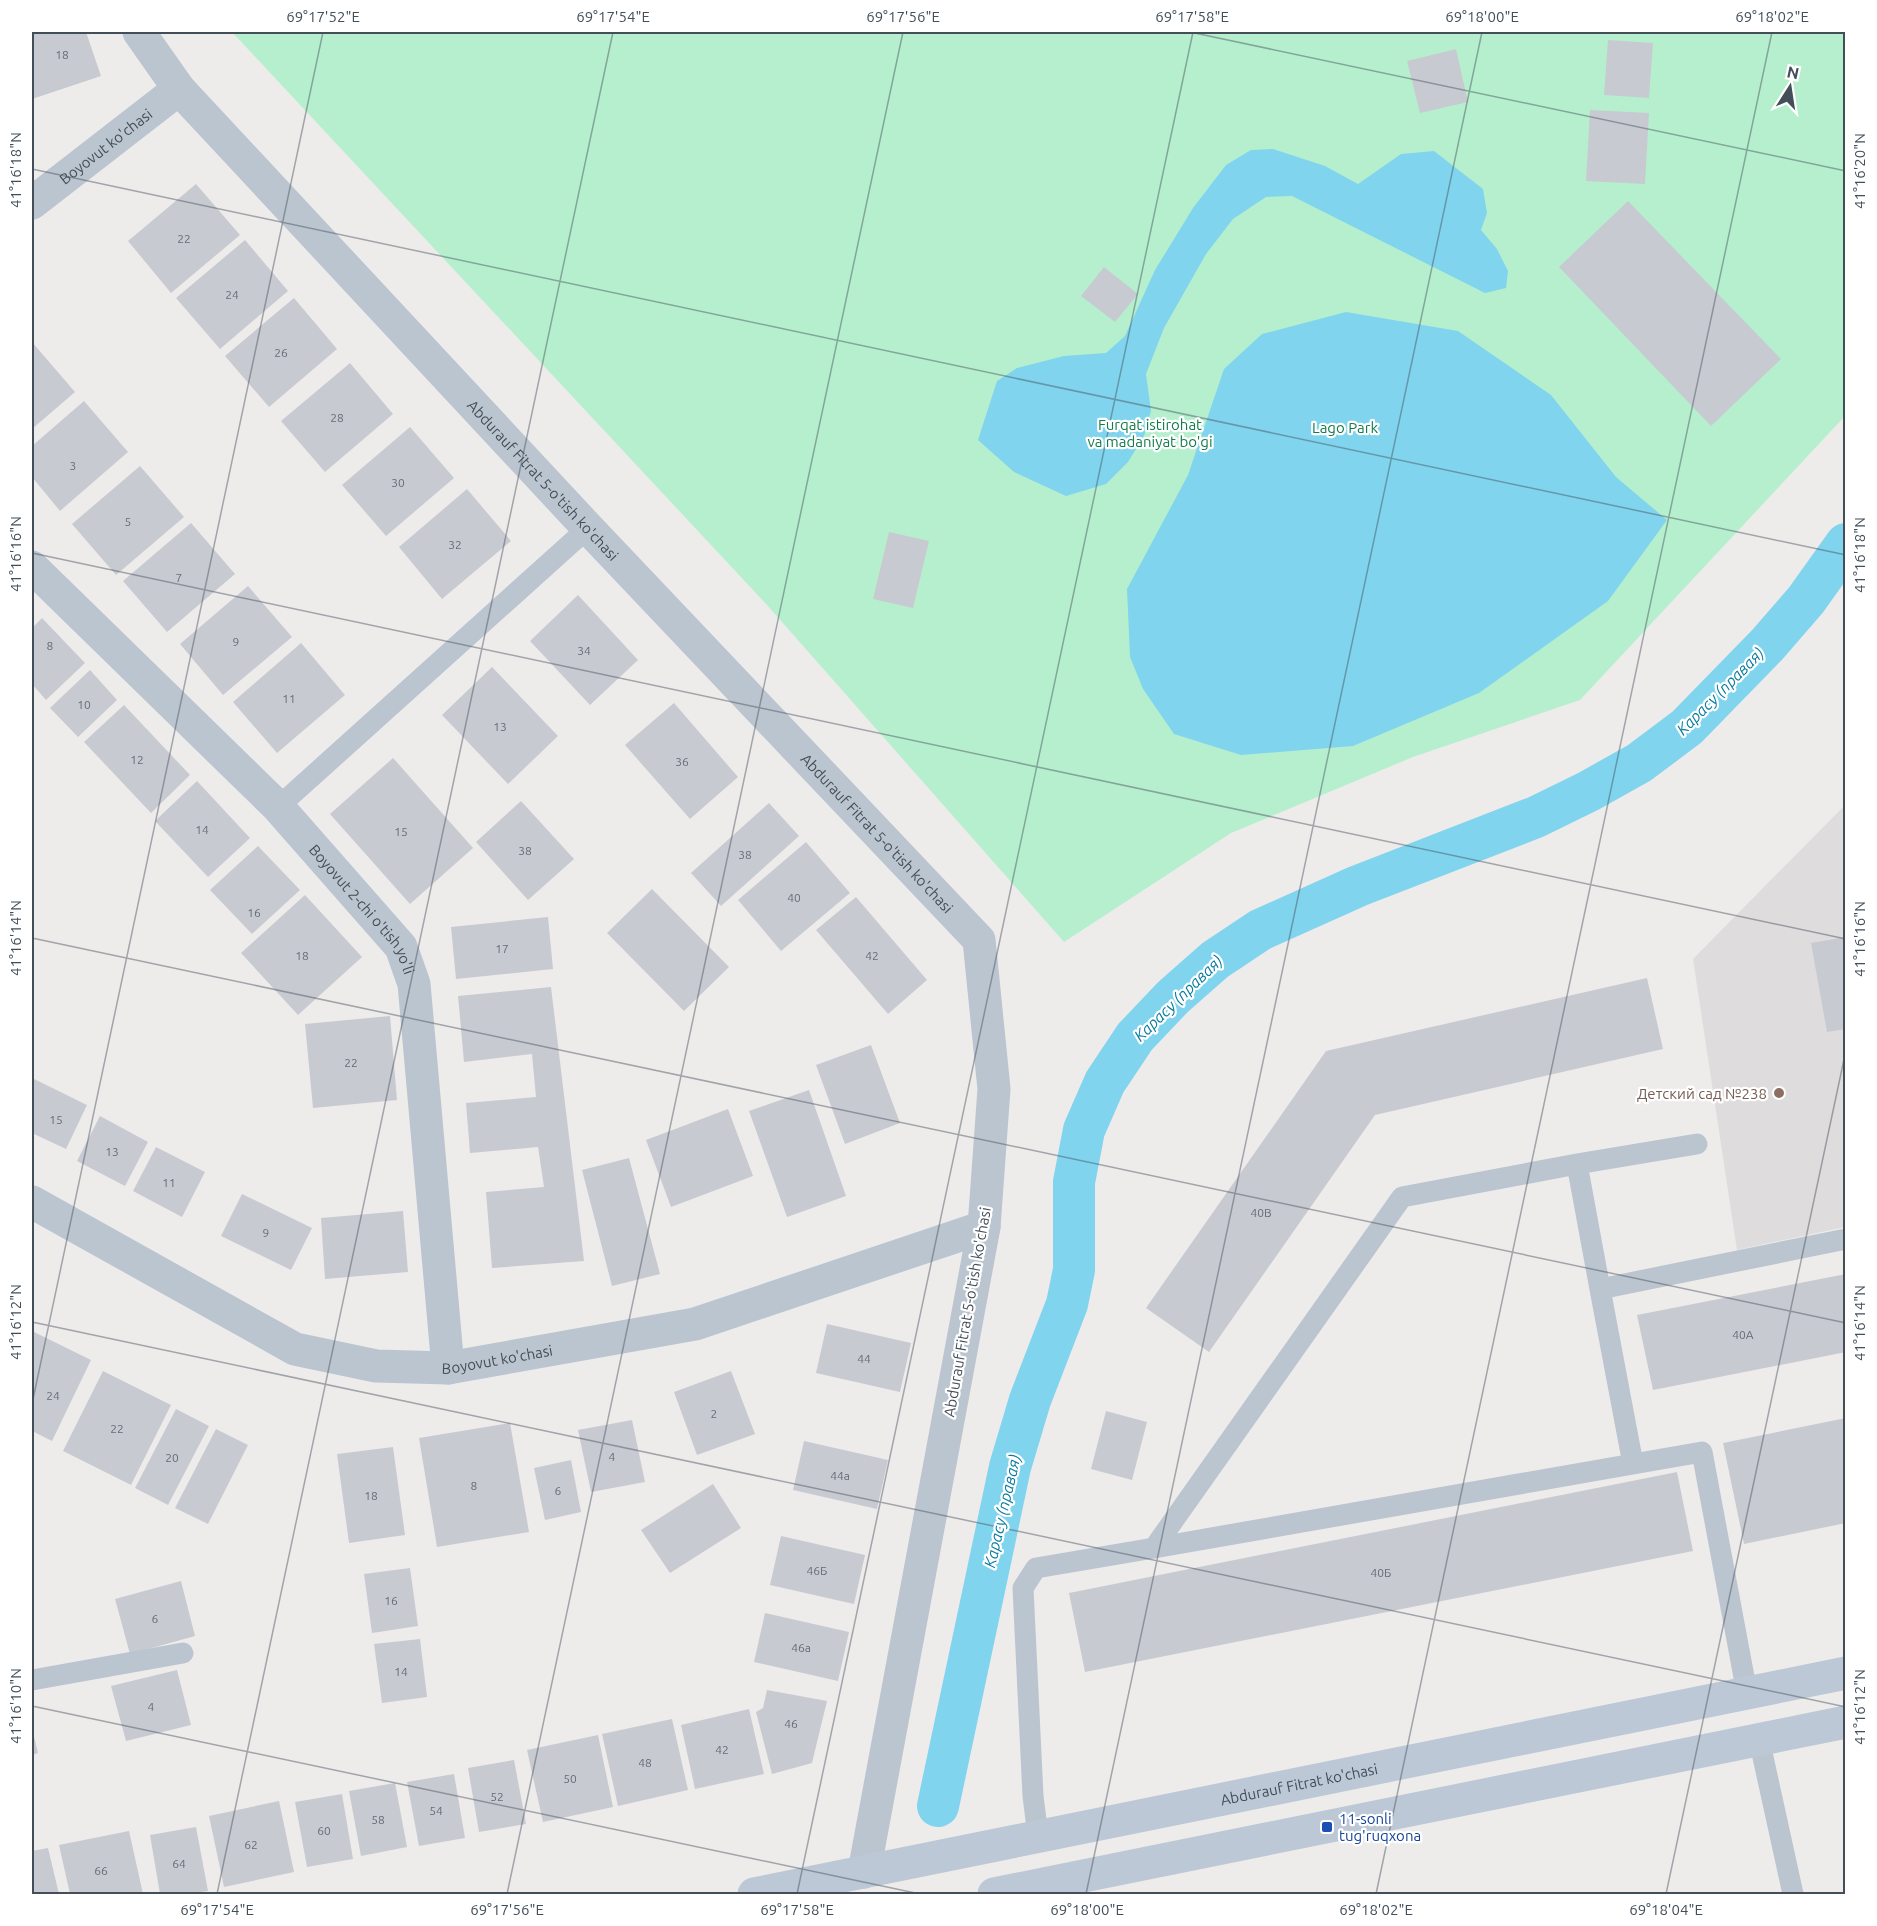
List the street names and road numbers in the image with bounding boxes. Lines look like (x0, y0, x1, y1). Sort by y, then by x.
street label: Boyovut ko'chasi (56, 105, 155, 187)
street label: Abdurauf Fitrat 5-o'tish ko'chasi (464, 396, 622, 564)
street label: Abdurauf Fitrat 5-o'tish ko'chasi (798, 750, 957, 916)
street label: Boyovut 2-chi o'tish yo'li (306, 841, 418, 976)
street label: Abdurauf Fitrat 5-o'tish ko'chasi (940, 1206, 994, 1418)
street label: Boyovut ko'chasi (442, 1341, 554, 1377)
street label: Abdurauf Fitrat ko'chasi (1219, 1760, 1379, 1808)

